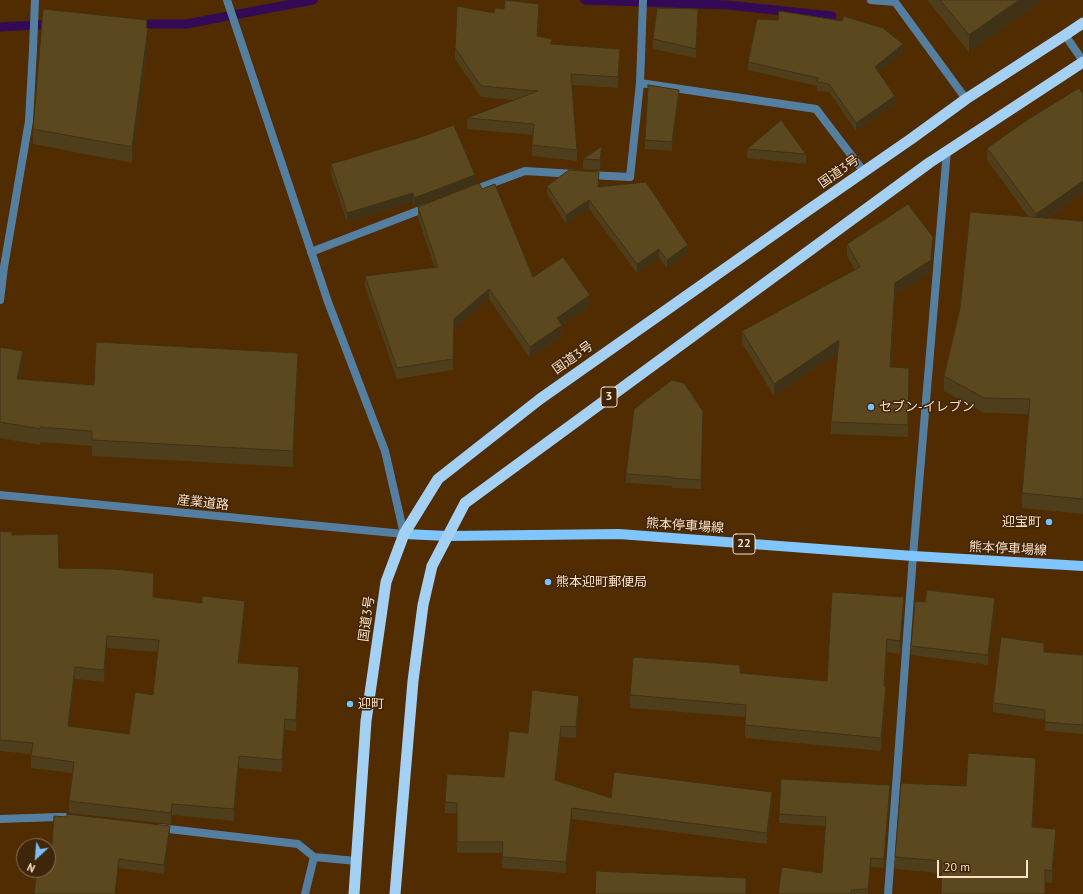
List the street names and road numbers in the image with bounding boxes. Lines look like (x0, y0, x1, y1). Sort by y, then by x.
street label: 国道3号 (816, 152, 862, 192)
street label: 国道3号 (550, 338, 596, 378)
road number: 3 (601, 387, 617, 407)
street label: 産業道路 (176, 493, 230, 513)
street label: 熊本停車場線 (646, 515, 724, 537)
road number: 22 (733, 534, 755, 554)
street label: 熊本停車場線 (969, 539, 1047, 559)
street label: 国道3号 (356, 595, 378, 643)

